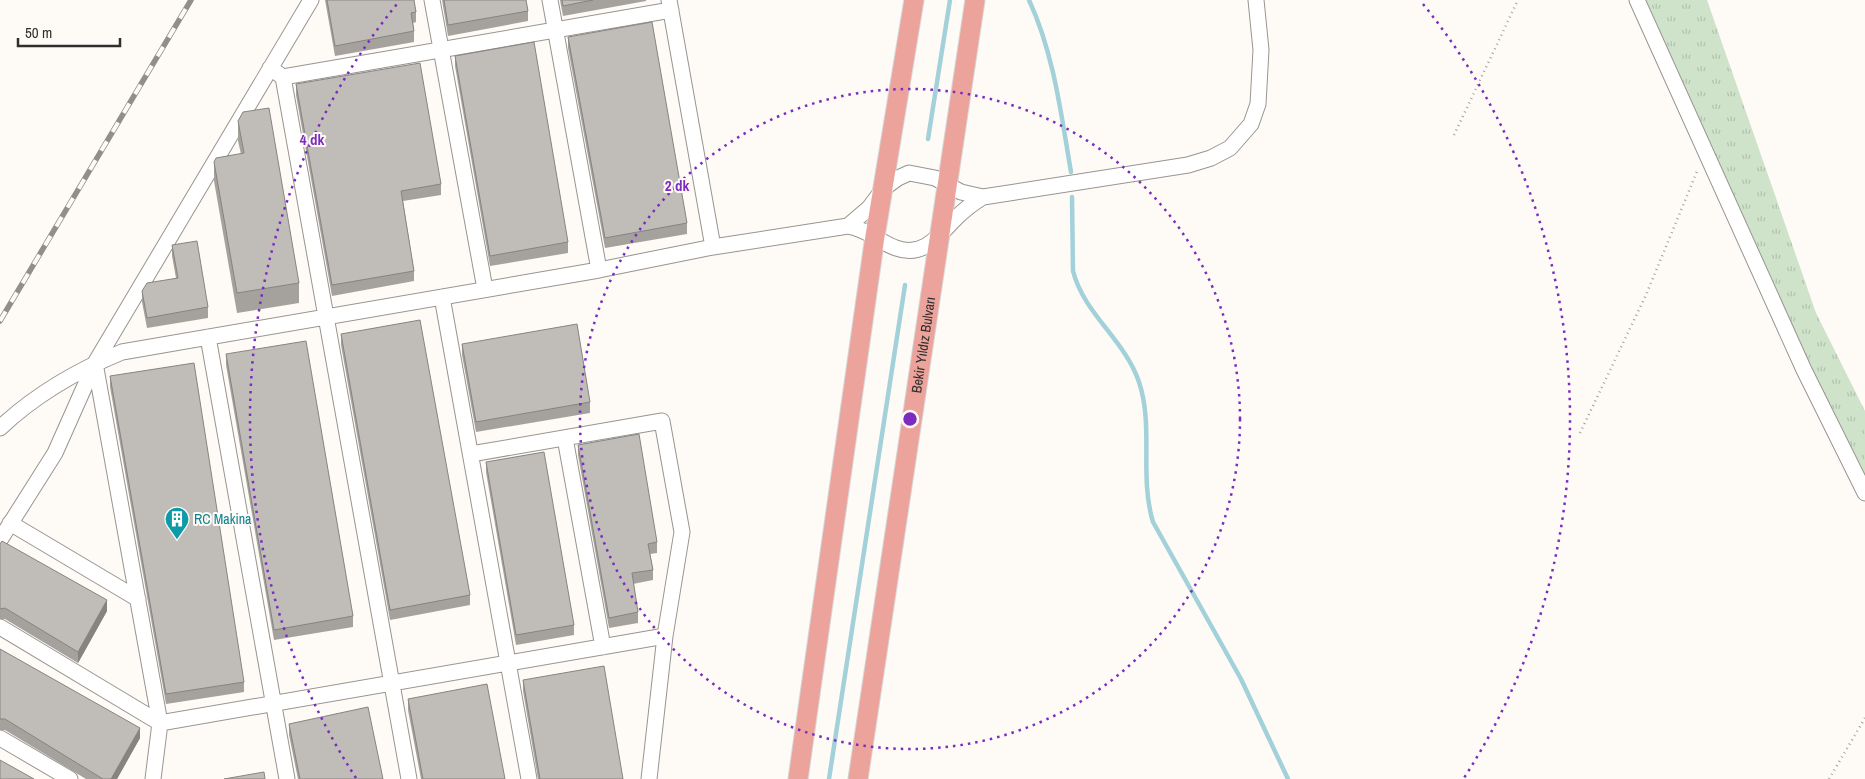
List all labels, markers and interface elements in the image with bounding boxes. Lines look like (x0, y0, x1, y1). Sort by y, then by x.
scale bar (18, 15, 120, 47)
text: 50 m (25, 22, 52, 43)
text: 4 dk (300, 129, 324, 150)
text: 2 dk (665, 175, 689, 196)
street label: Bekir Yıldız Bulvarı (907, 295, 939, 394)
centre of rings (901, 410, 919, 428)
building icon: RC Makina (164, 506, 190, 540)
place label: RC Makina (194, 510, 252, 528)

